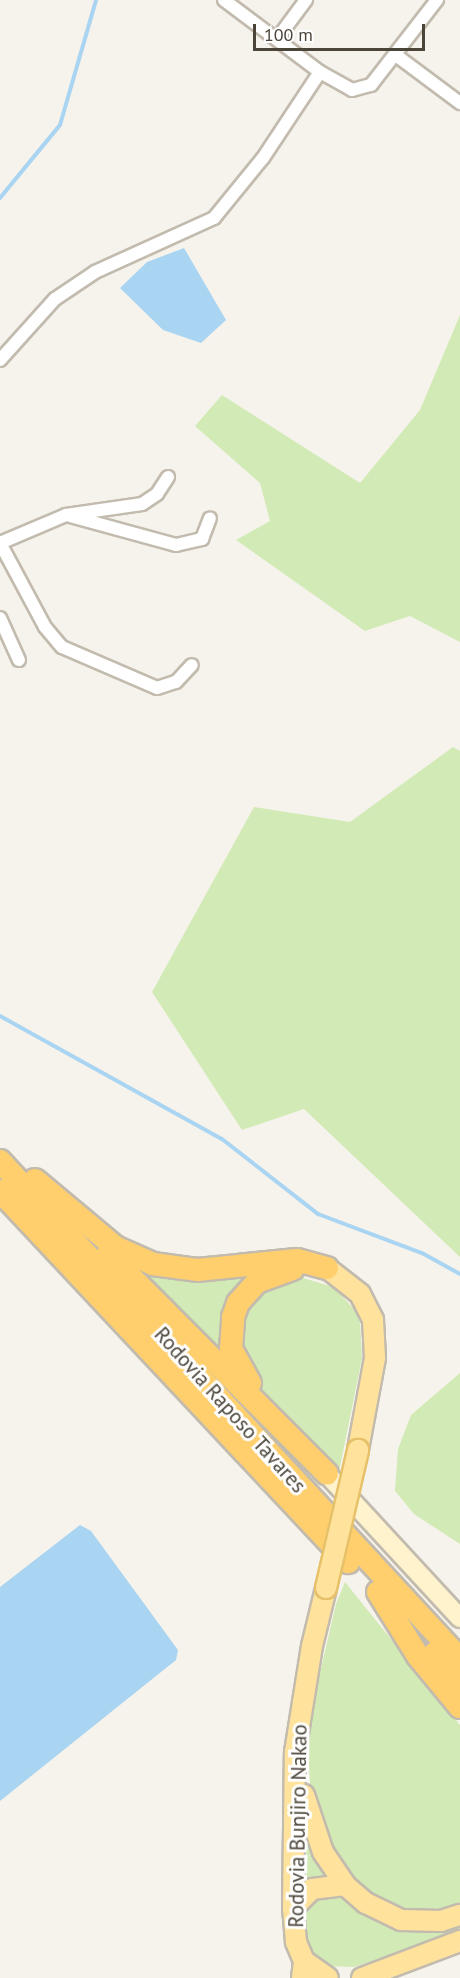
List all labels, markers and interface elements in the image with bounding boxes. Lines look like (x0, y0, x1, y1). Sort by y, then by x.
scale bar (256, 12, 428, 50)
text: 100 m (264, 23, 313, 46)
street label: Rodovia Raposo Tavares (149, 1322, 311, 1498)
street label: Rodovia Bunjiro Nakao (284, 1724, 312, 1928)

